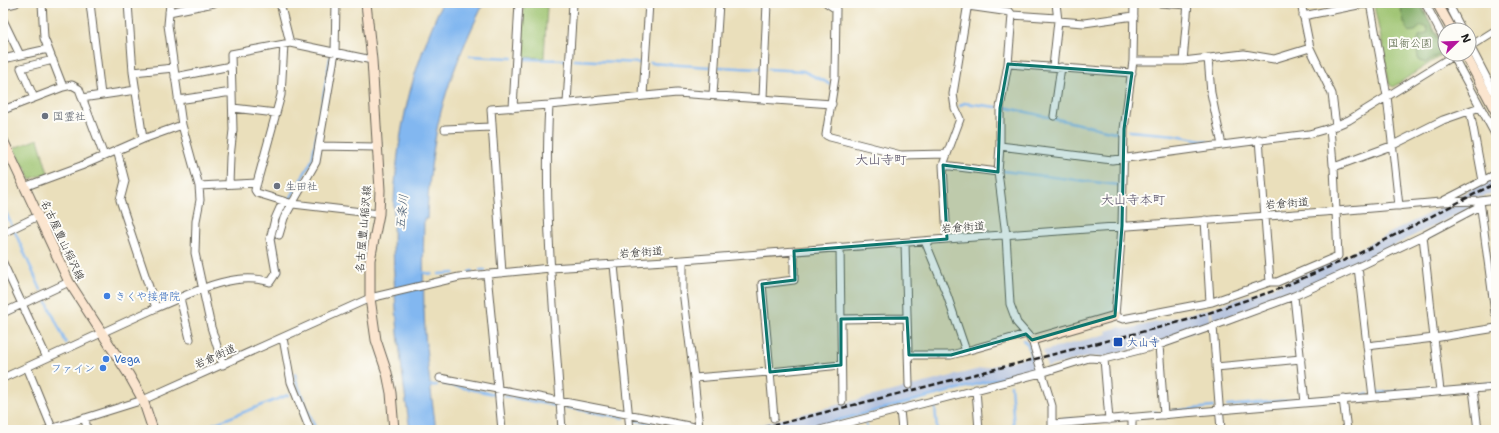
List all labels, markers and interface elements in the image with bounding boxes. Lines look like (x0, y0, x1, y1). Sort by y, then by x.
north arrow (1437, 22, 1477, 62)
text: N (1457, 31, 1474, 45)
park label: 国衙公園 (1388, 36, 1432, 51)
place label: 国霊社 (53, 109, 86, 124)
marker: 国霊社 (40, 111, 50, 121)
district label: 大山寺町 (855, 151, 907, 168)
place label: 生田社 (285, 179, 318, 194)
marker: 生田社 (272, 181, 282, 191)
street label: 名古屋豊山稲沢線 (352, 185, 375, 274)
district label: 大山寺本町 (1100, 191, 1166, 208)
water label: 五条川 (392, 193, 412, 231)
street label: 岩倉街道 (1265, 194, 1310, 213)
street label: 名古屋豊山稲沢線 (37, 197, 88, 283)
street label: 岩倉街道 (941, 218, 986, 237)
street label: 岩倉街道 (619, 243, 664, 262)
place label: きくや接骨院 (115, 289, 180, 304)
marker: きくや接骨院 (102, 291, 112, 301)
place label: 大山寺 (1127, 335, 1160, 350)
marker: 大山寺 (1112, 336, 1124, 348)
street label: 岩倉街道 (192, 341, 238, 372)
place label: Vega (114, 352, 140, 367)
marker: Vega (101, 354, 111, 364)
place label: ファイン (51, 361, 95, 376)
marker: ファイン (98, 363, 108, 373)

